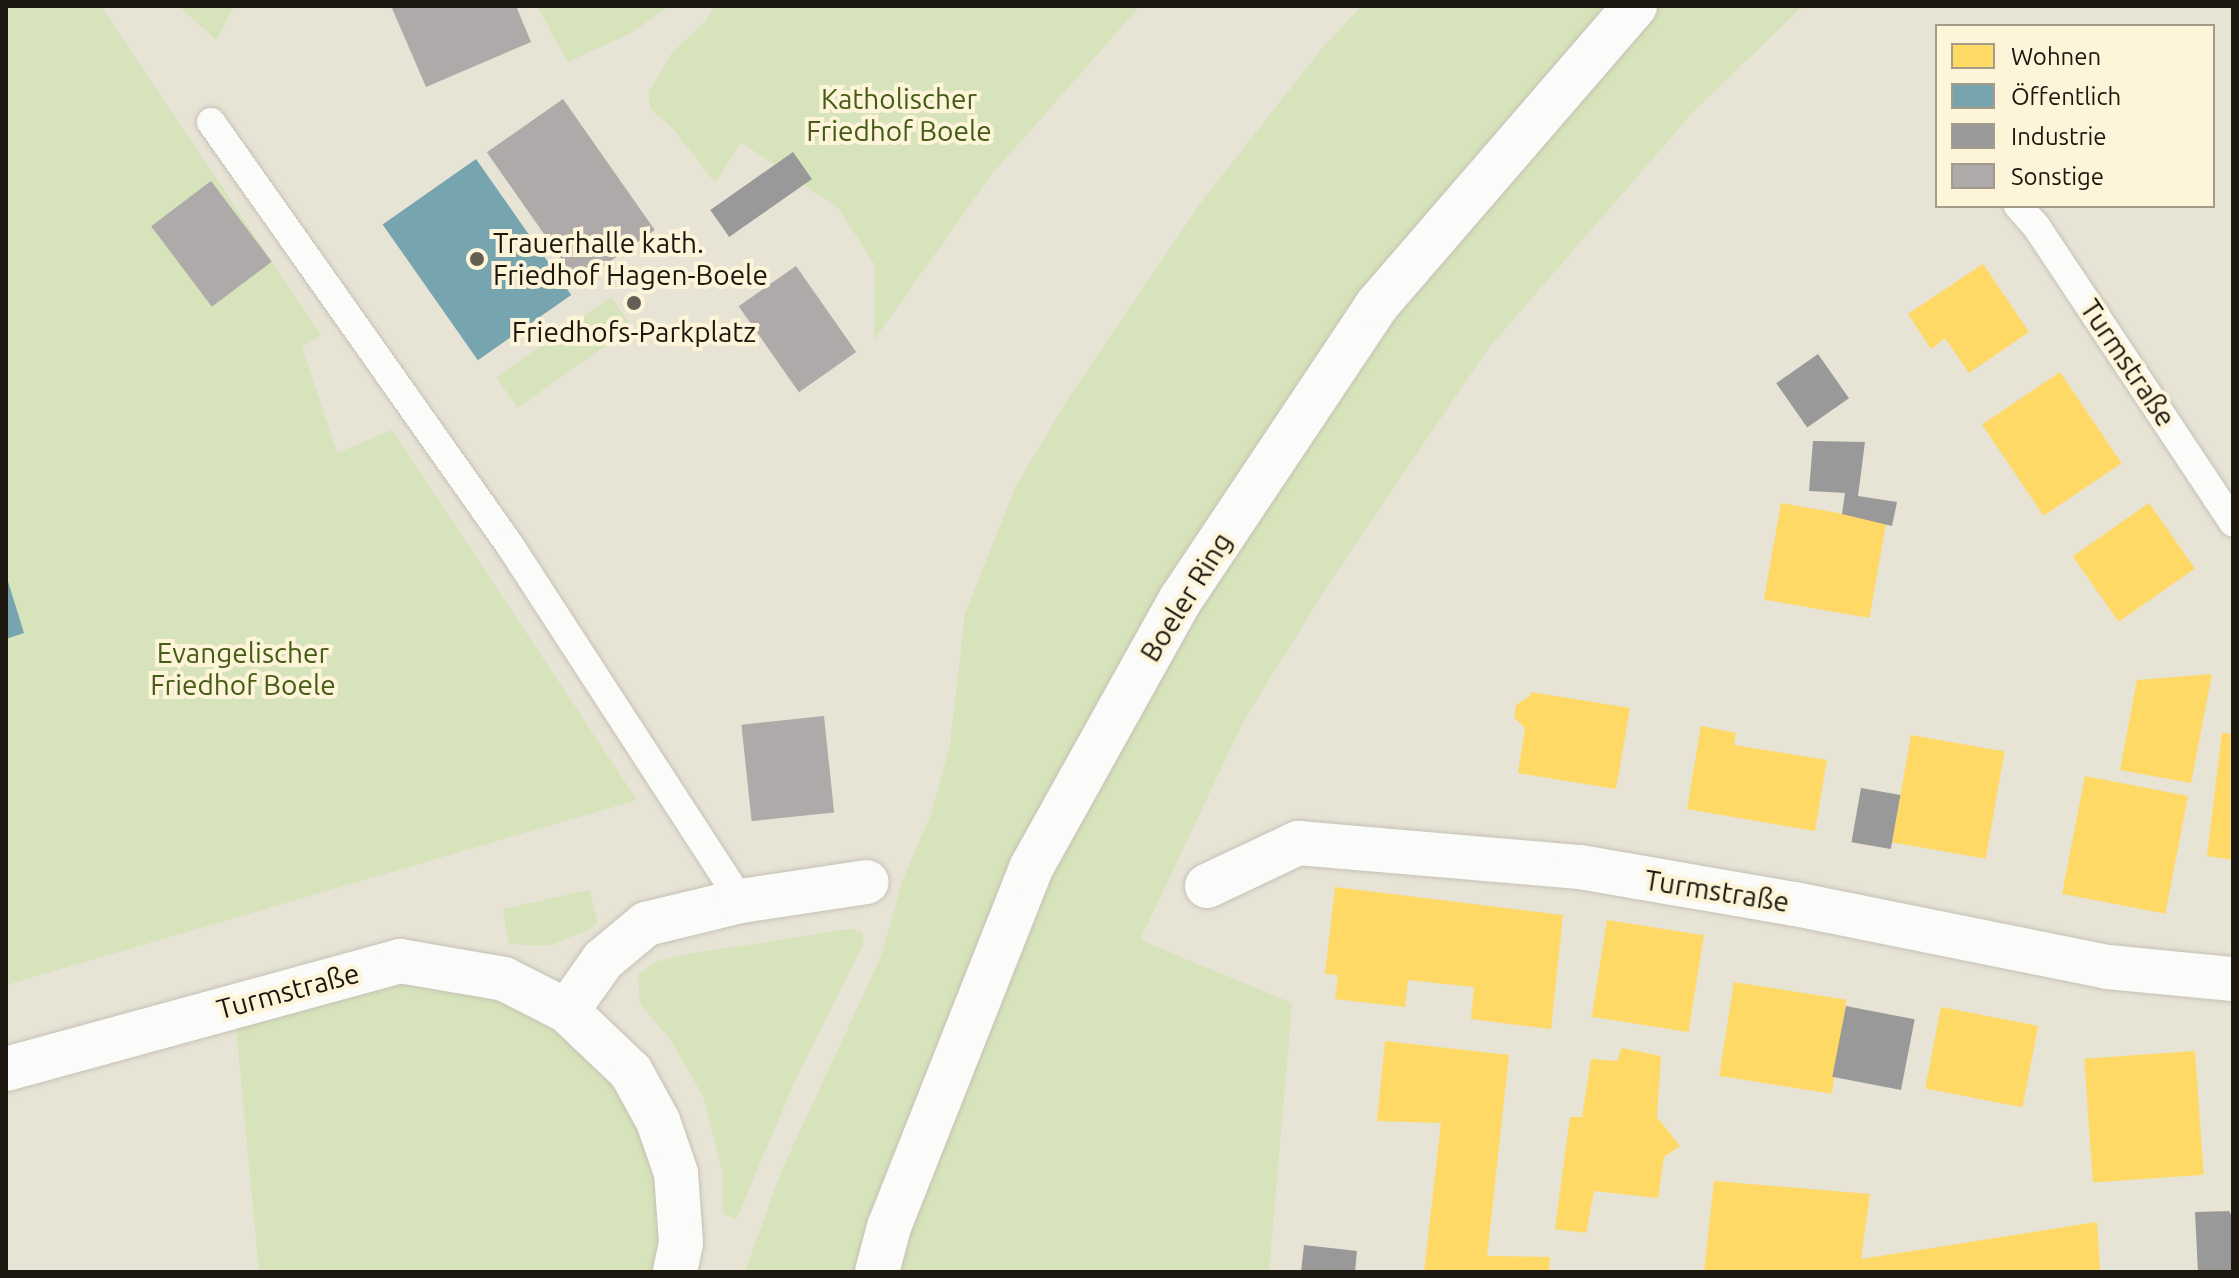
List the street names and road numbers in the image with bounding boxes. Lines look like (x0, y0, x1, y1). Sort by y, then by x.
street label: Turmstraße (2073, 293, 2183, 433)
street label: Boeler Ring (1133, 526, 1239, 668)
street label: Turmstraße (1642, 863, 1792, 919)
street label: Turmstraße (213, 956, 363, 1026)

